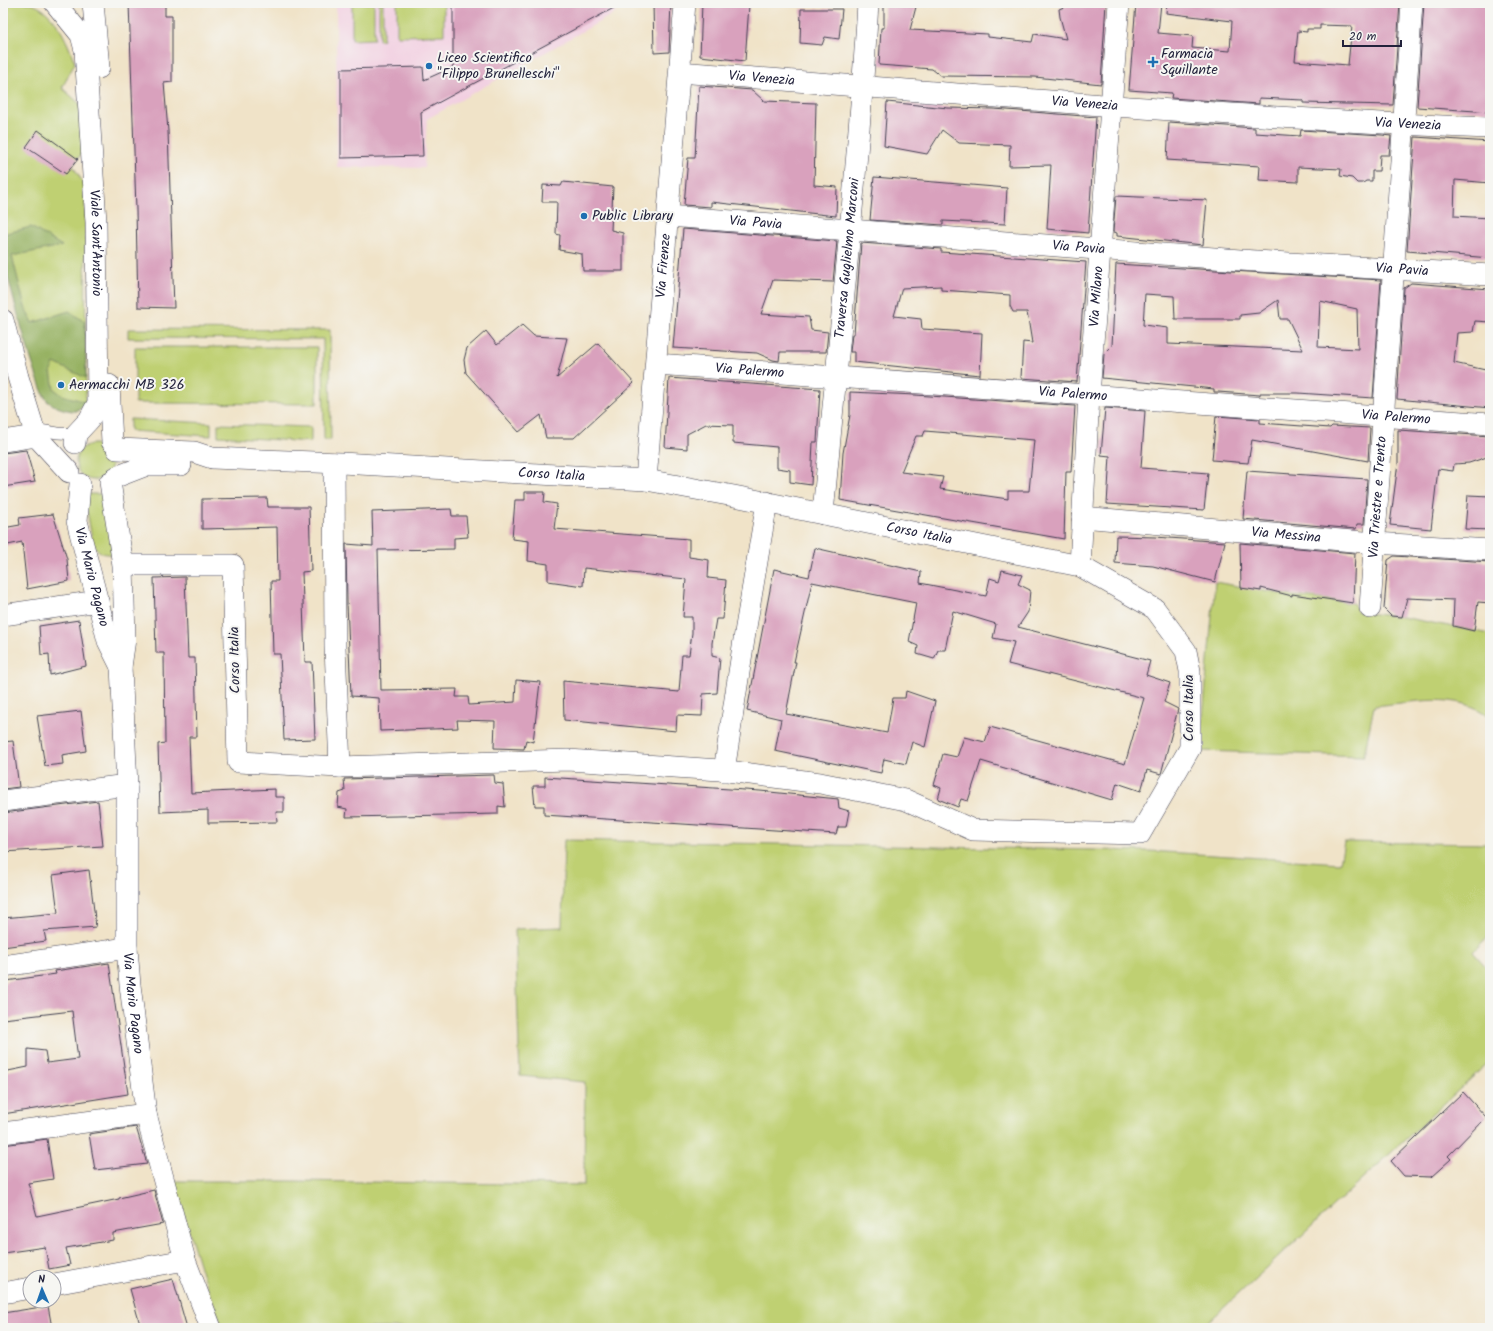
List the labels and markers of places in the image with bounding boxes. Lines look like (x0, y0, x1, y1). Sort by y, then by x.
place label: Farmacia Squillante (1161, 43, 1218, 81)
place label: Liceo Scientifico "Filippo Brunelleschi" (437, 47, 560, 85)
marker: Farmacia Squillante (1148, 57, 1158, 67)
marker: Liceo Scientifico "Filippo Brunelleschi" (424, 61, 434, 71)
place label: Public Library (592, 205, 673, 227)
marker: Public Library (579, 211, 589, 221)
place label: Aermacchi MB 326 (69, 374, 185, 396)
marker: Aermacchi MB 326 (56, 380, 66, 390)

